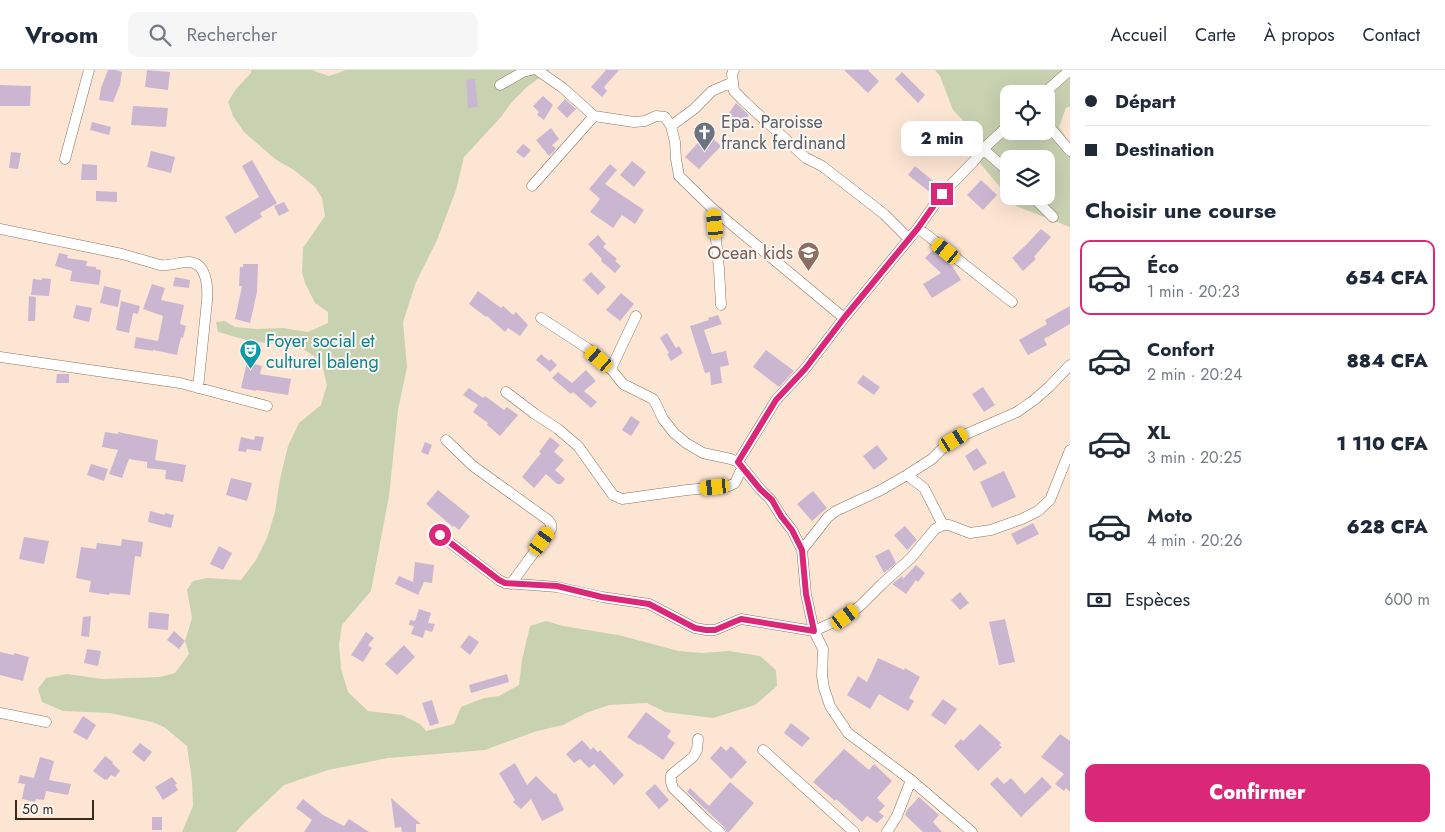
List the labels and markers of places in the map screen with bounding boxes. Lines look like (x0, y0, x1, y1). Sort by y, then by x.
place label: Epa. Paroisse franck ferdinand (721, 109, 846, 156)
church icon: Epa. Paroisse franck ferdinand (693, 120, 717, 151)
place label: Ocean kids (707, 240, 793, 266)
school or university icon: Ocean kids (797, 241, 821, 272)
place label: Foyer social et culturel baleng (266, 328, 379, 375)
theatre icon: Foyer social et culturel baleng (238, 339, 262, 370)

